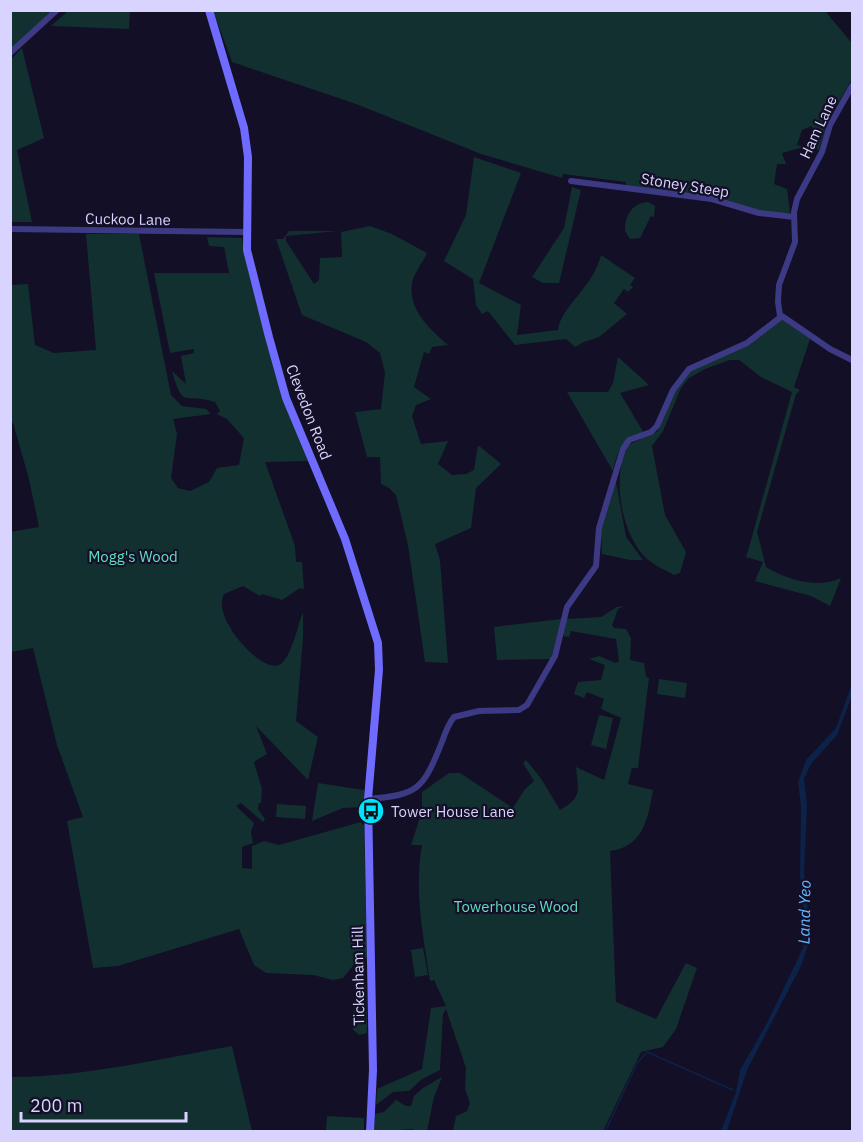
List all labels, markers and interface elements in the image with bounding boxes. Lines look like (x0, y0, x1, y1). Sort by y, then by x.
street label: Ham Lane (795, 92, 841, 162)
street label: Stoney Steep (640, 169, 730, 201)
street label: Cuckoo Lane (85, 209, 171, 229)
street label: Clevedon Road (282, 362, 336, 462)
park label: Mogg's Wood (88, 547, 178, 566)
bus stop icon: Tower House Lane (356, 796, 386, 826)
place label: Tower House Lane (391, 802, 515, 821)
water label: Land Yeo (793, 879, 815, 944)
park label: Towerhouse Wood (454, 897, 578, 916)
street label: Tickenham Hill (348, 926, 368, 1026)
scale bar (21, 1085, 186, 1123)
text: 200 m (30, 1094, 82, 1117)

